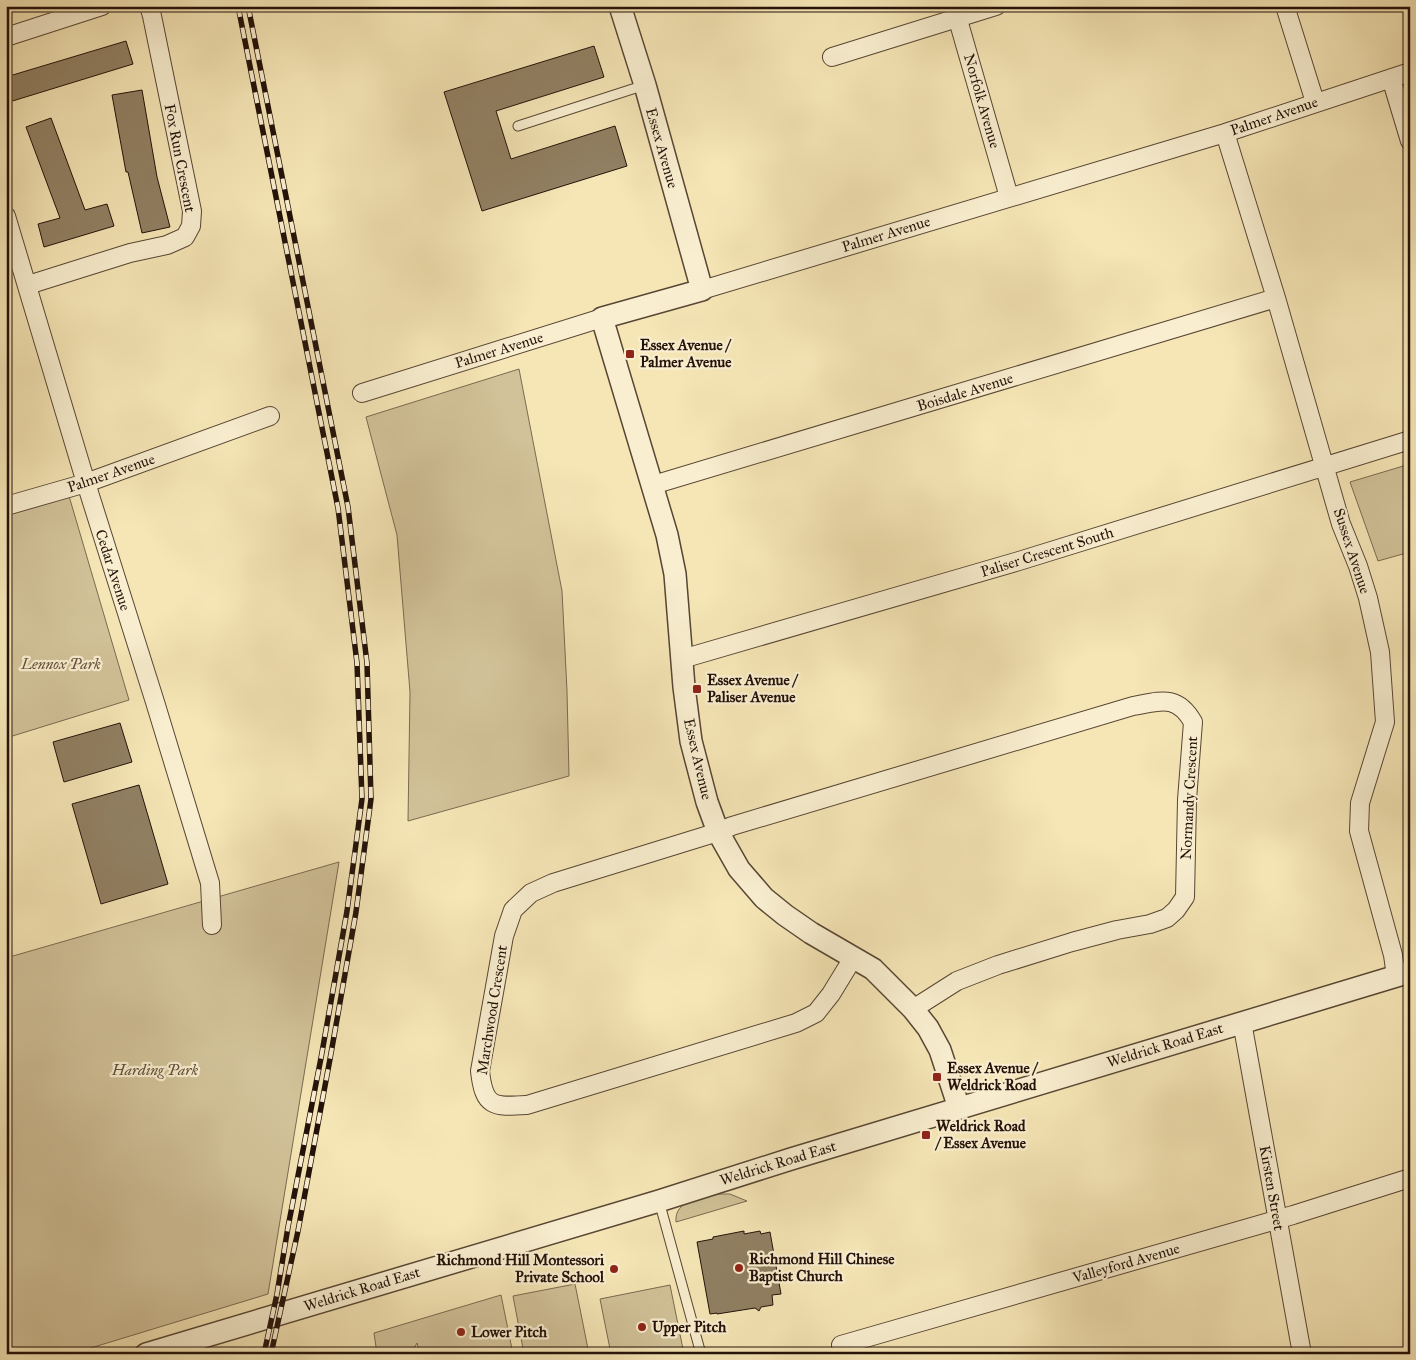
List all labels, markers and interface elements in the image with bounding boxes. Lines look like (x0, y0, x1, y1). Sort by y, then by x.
street label: Norfolk Avenue (960, 52, 1004, 150)
street label: Palmer Avenue (1228, 93, 1320, 139)
street label: Fox Run Crescent (161, 102, 199, 214)
street label: Essex Avenue (642, 106, 682, 190)
street label: Palmer Avenue (840, 212, 932, 256)
street label: Palmer Avenue (453, 328, 545, 372)
place label: Essex Avenue / Palmer Avenue (640, 336, 732, 371)
marker: Essex Avenue / Palmer Avenue (624, 348, 636, 360)
street label: Boisdale Avenue (915, 369, 1015, 415)
street label: Palmer Avenue (65, 450, 157, 496)
street label: Sussex Avenue (1330, 506, 1374, 596)
street label: Paliser Crescent South (978, 523, 1116, 581)
street label: Cedar Avenue (91, 527, 135, 613)
park label: Lennox Park (20, 655, 101, 673)
place label: Essex Avenue / Paliser Avenue (707, 671, 799, 706)
marker: Essex Avenue / Paliser Avenue (691, 683, 703, 695)
street label: Essex Avenue (680, 717, 716, 801)
street label: Normandy Crescent (1177, 735, 1201, 860)
street label: Marchwood Crescent (473, 943, 511, 1076)
street label: Weldrick Road East (1105, 1019, 1226, 1071)
place label: Essex Avenue / Weldrick Road (947, 1059, 1039, 1094)
park label: Harding Park (111, 1061, 199, 1079)
marker: Essex Avenue / Weldrick Road (931, 1071, 943, 1083)
place label: Weldrick Road / Essex Avenue (934, 1117, 1027, 1152)
marker: Weldrick Road / Essex Avenue (920, 1129, 932, 1141)
street label: Weldrick Road East (718, 1137, 839, 1189)
street label: Kirsten Street (1256, 1144, 1288, 1233)
street label: Valleyford Avenue (1069, 1239, 1182, 1287)
place label: Richmond Hill Chinese Baptist Church (749, 1250, 895, 1286)
place label: Richmond Hill Montessori Private School (436, 1251, 605, 1286)
marker: Richmond Hill Chinese Baptist Church (733, 1262, 745, 1274)
street label: Weldrick Road East (302, 1263, 423, 1315)
marker: Richmond Hill Montessori Private School (608, 1263, 620, 1275)
place label: Upper Pitch (652, 1318, 727, 1337)
marker: Upper Pitch (636, 1321, 648, 1333)
place label: Lower Pitch (471, 1323, 548, 1341)
marker: Lower Pitch (455, 1326, 467, 1338)

